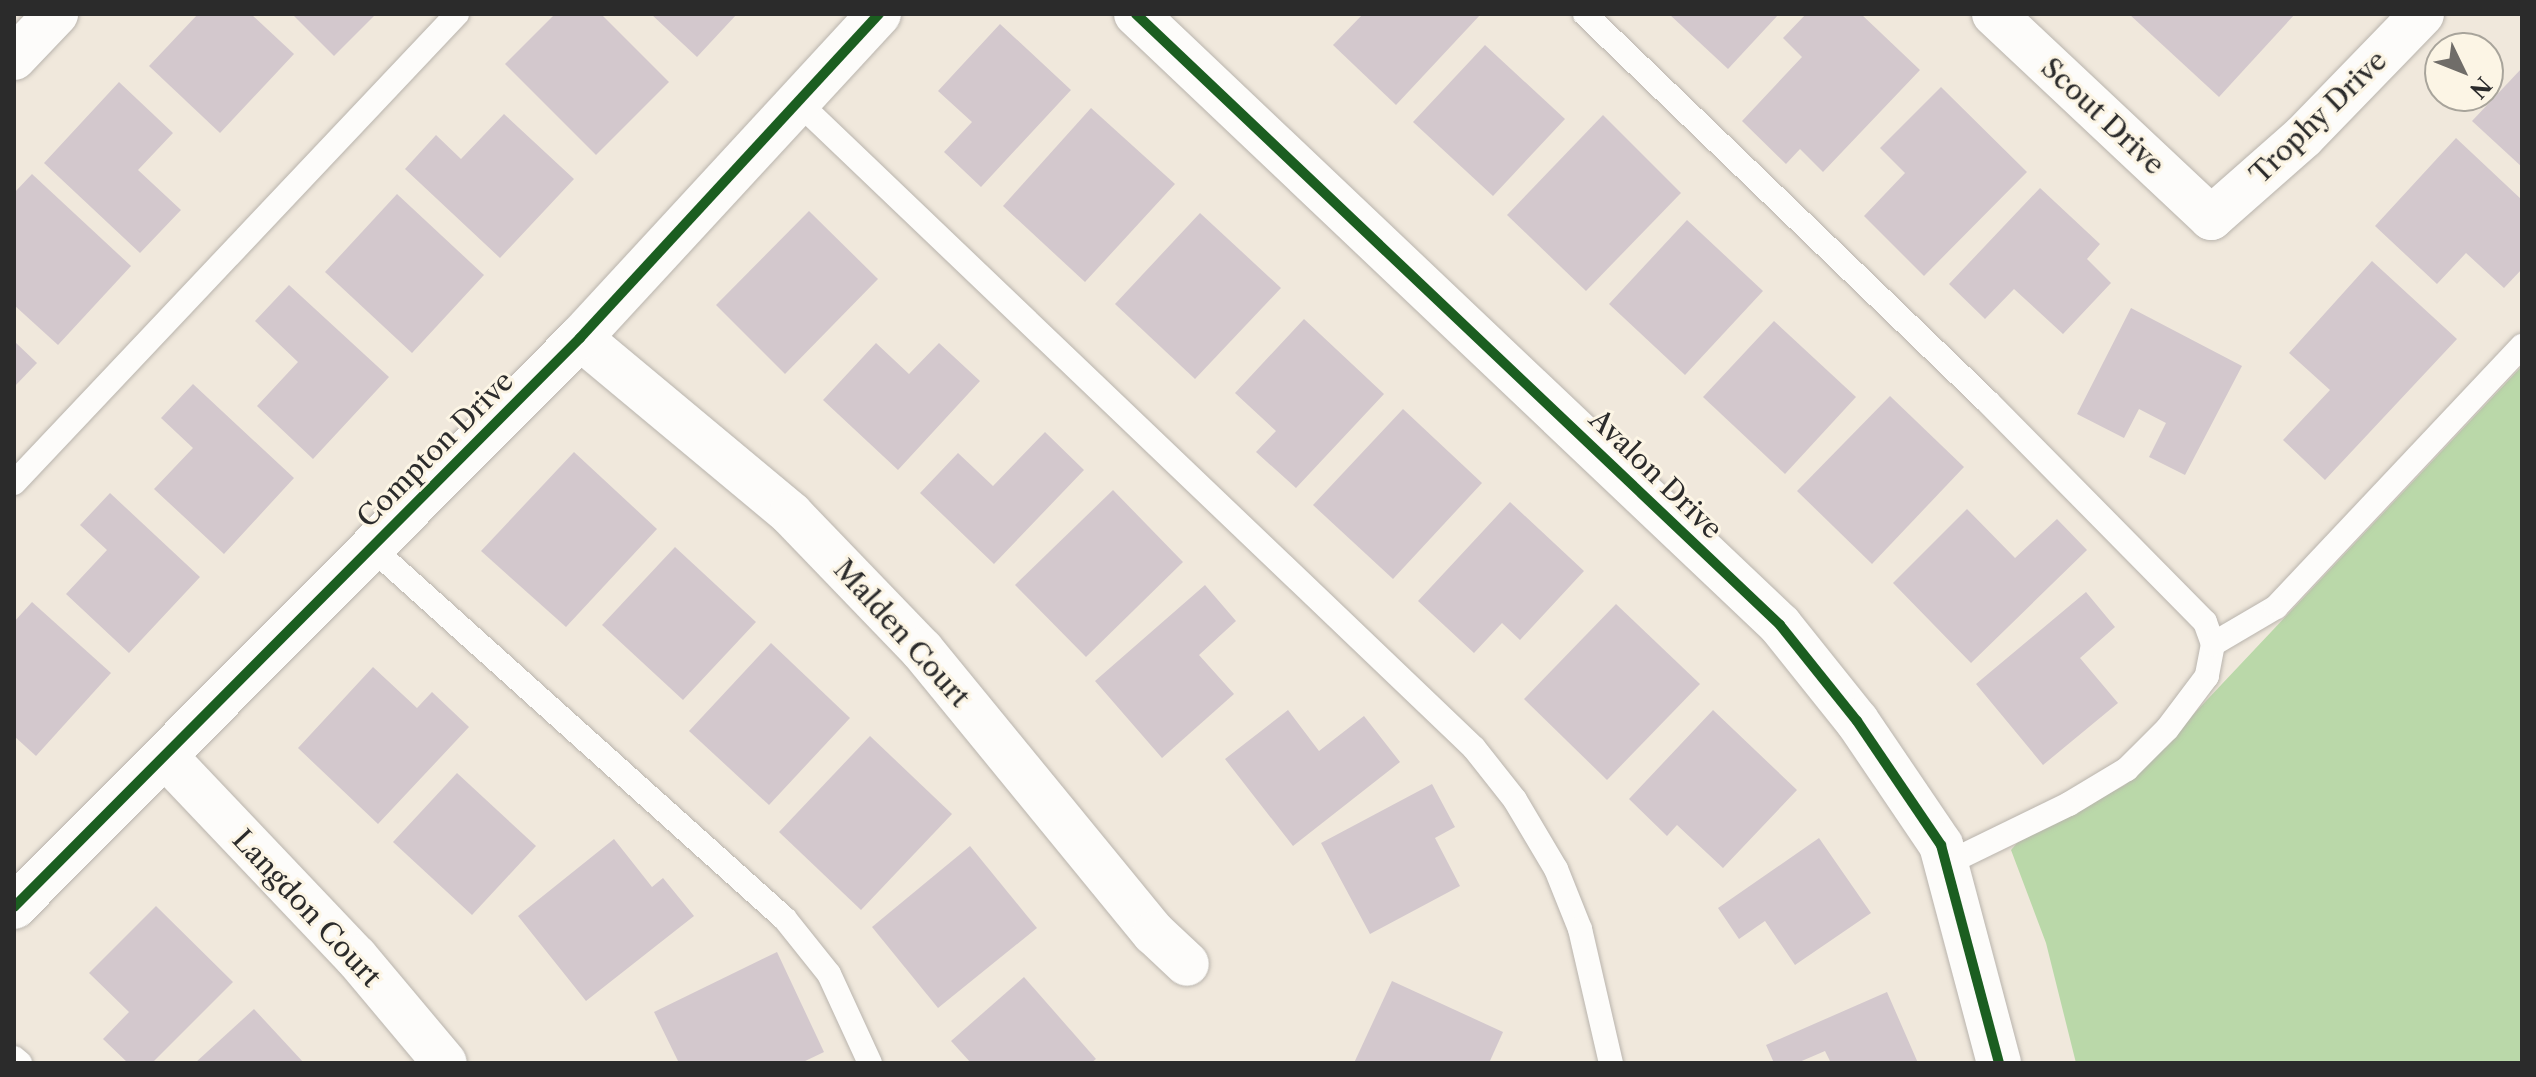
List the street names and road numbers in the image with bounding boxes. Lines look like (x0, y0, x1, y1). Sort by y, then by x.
street label: Trophy Drive (2242, 43, 2394, 191)
street label: Scout Drive (2034, 51, 2172, 181)
street label: Compton Drive (350, 364, 520, 534)
street label: Avalon Drive (1583, 402, 1729, 546)
street label: Malden Court (827, 552, 977, 714)
street label: Langdon Court (226, 823, 388, 993)

